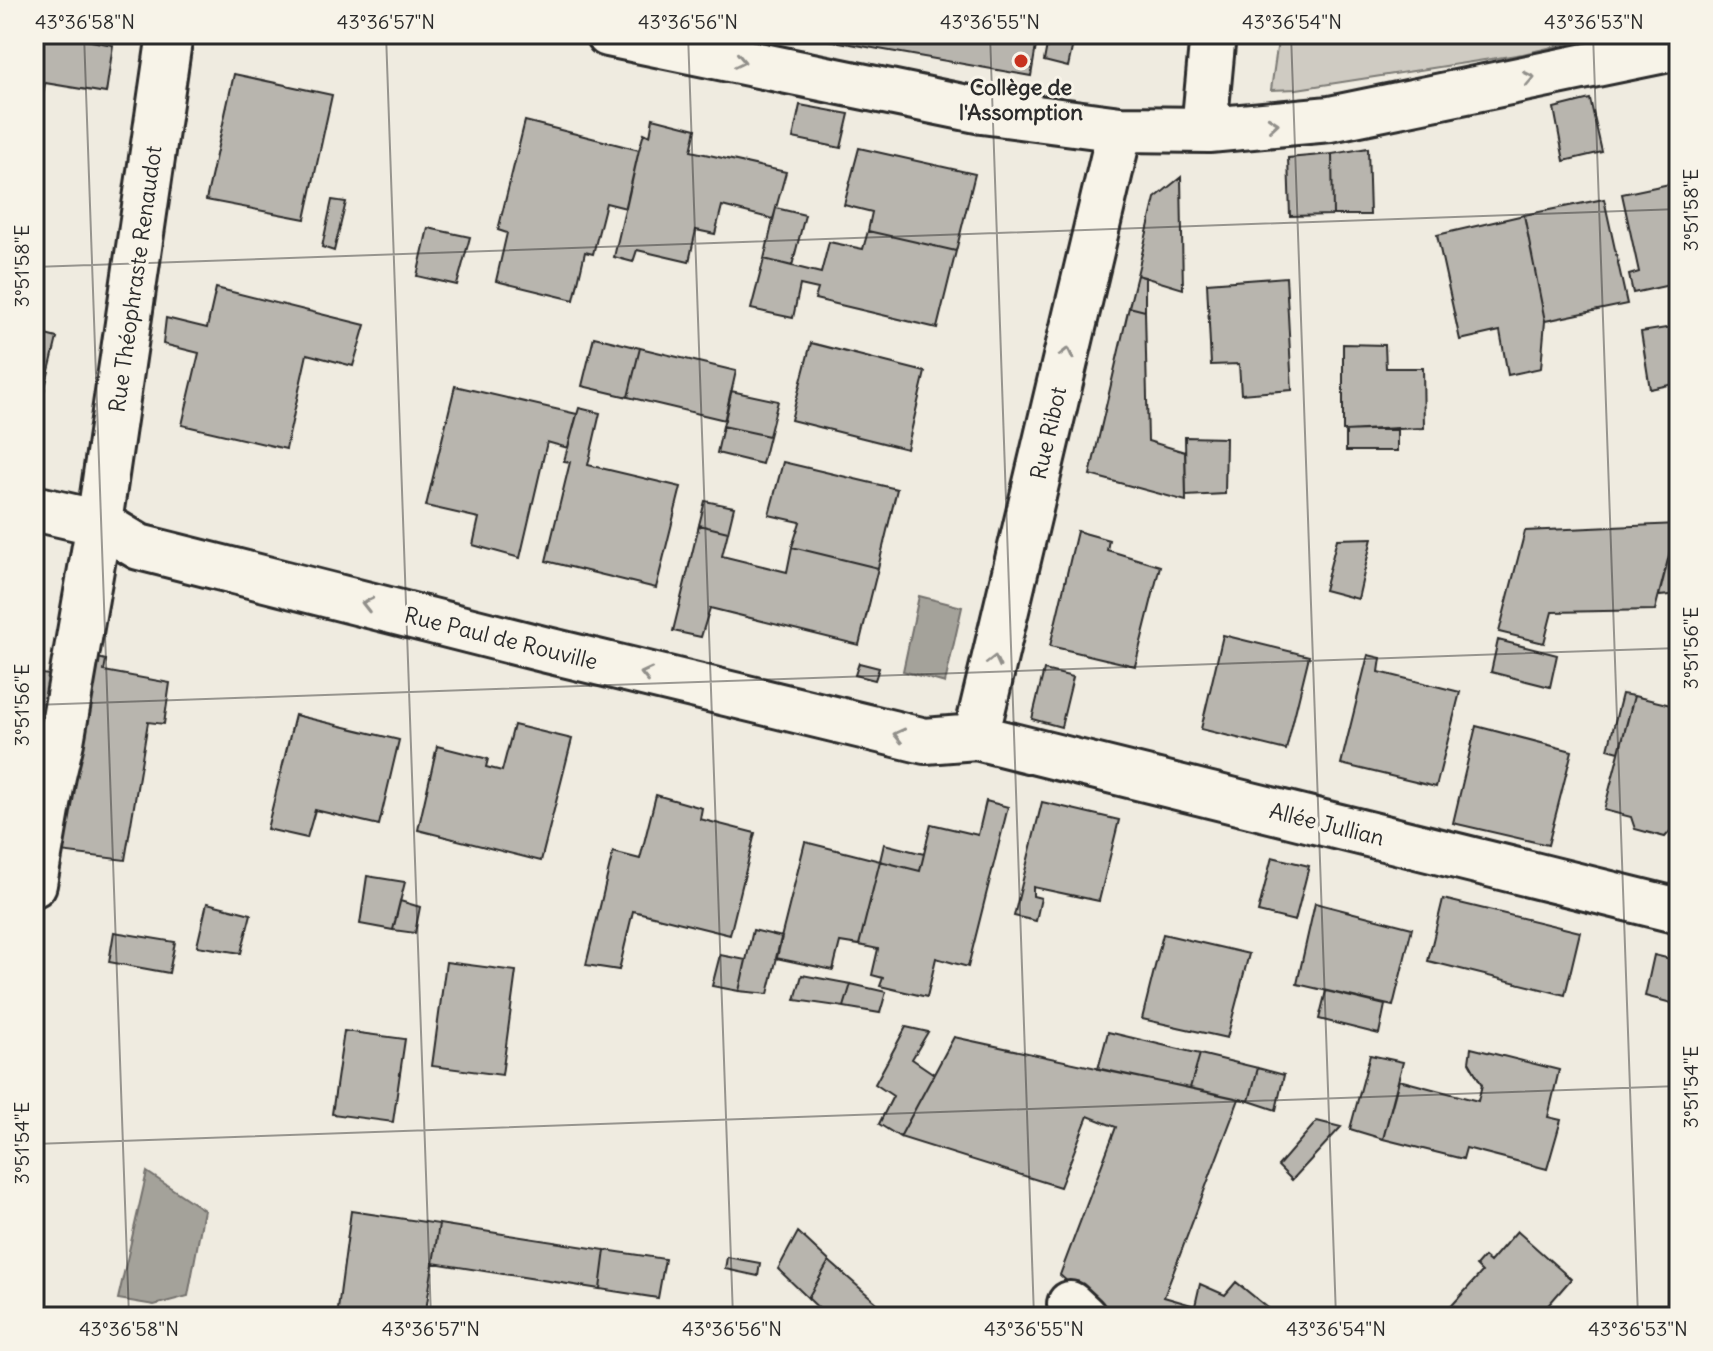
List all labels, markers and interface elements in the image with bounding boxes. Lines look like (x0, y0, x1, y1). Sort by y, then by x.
text: 43°36'58"N (35, 9, 135, 34)
text: 43°36'57"N (337, 9, 435, 34)
text: 43°36'56"N (638, 9, 738, 34)
text: 43°36'55"N (940, 9, 1040, 34)
text: 43°36'54"N (1242, 9, 1342, 34)
text: 43°36'53"N (1544, 9, 1644, 34)
one-way arrow (732, 52, 746, 69)
marker: Collège de l'Assomption (1012, 52, 1030, 70)
one-way arrow (1521, 70, 1535, 87)
place label: Collège de l'Assomption (959, 73, 1083, 126)
one-way arrow (1267, 116, 1280, 133)
street label: Rue Théophraste Renaudot (102, 144, 168, 414)
text: 3°51'58"E (1678, 169, 1703, 251)
text: 3°51'58"E (9, 225, 34, 307)
one-way arrow (1058, 347, 1075, 361)
street label: Rue Ribot (1024, 384, 1072, 482)
one-way arrow (360, 597, 374, 614)
street label: Rue Paul de Rouville (401, 600, 601, 676)
text: 3°51'56"E (1678, 607, 1703, 689)
one-way arrow (985, 654, 1002, 668)
text: 3°51'56"E (9, 664, 34, 746)
one-way arrow (640, 666, 653, 683)
one-way arrow (892, 727, 906, 744)
street label: Allée Jullian (1267, 796, 1387, 852)
text: 3°51'54"E (1678, 1046, 1703, 1128)
text: 3°51'54"E (9, 1102, 34, 1184)
text: 43°36'58"N (79, 1316, 179, 1341)
text: 43°36'57"N (382, 1316, 480, 1341)
text: 43°36'56"N (682, 1316, 782, 1341)
text: 43°36'55"N (984, 1316, 1084, 1341)
text: 43°36'54"N (1286, 1316, 1386, 1341)
text: 43°36'53"N (1588, 1316, 1688, 1341)

